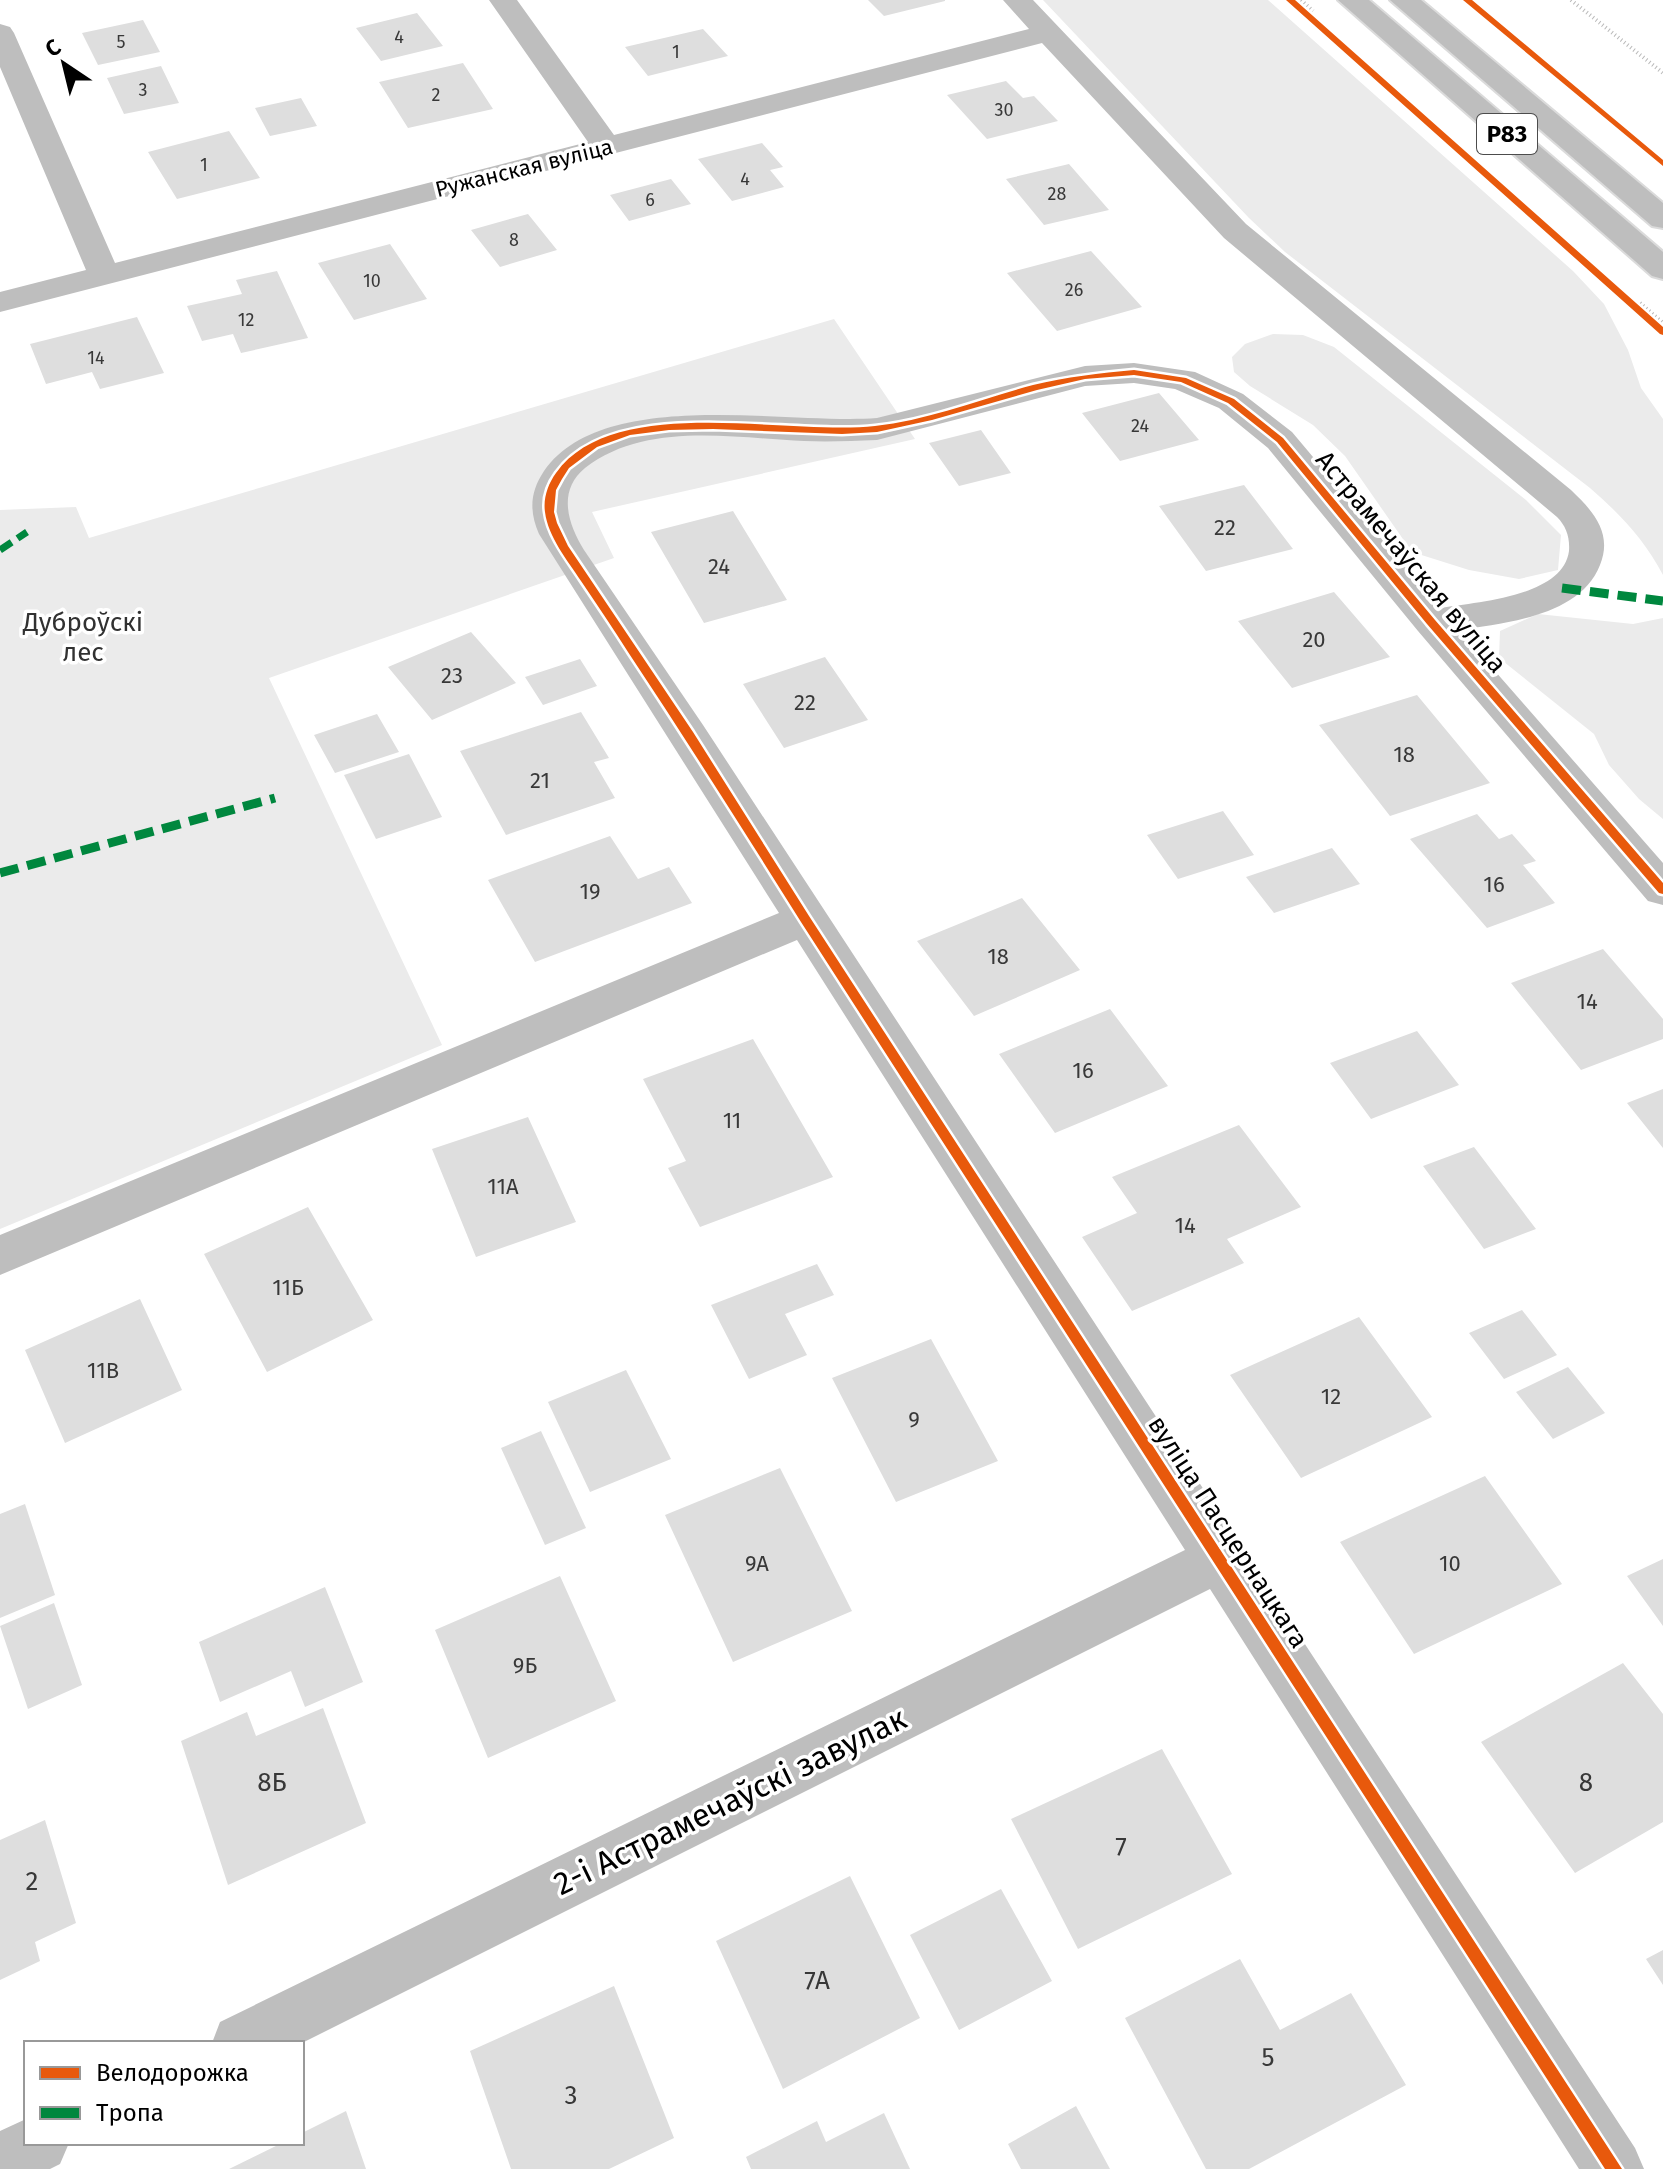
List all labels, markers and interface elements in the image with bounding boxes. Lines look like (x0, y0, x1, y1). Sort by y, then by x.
north arrow (24, 24, 104, 104)
house number: 4 (394, 26, 404, 48)
house number: 5 (116, 31, 126, 53)
text: С (40, 33, 66, 63)
house number: 1 (672, 41, 680, 63)
house number: 3 (139, 79, 147, 101)
house number: 2 (432, 84, 441, 106)
house number: 30 (994, 99, 1014, 121)
road number: Р83 (1477, 114, 1537, 154)
street label: Ружанская вуліца (432, 133, 616, 203)
house number: 1 (200, 154, 208, 176)
house number: 4 (740, 168, 750, 190)
house number: 28 (1048, 183, 1066, 205)
house number: 6 (645, 189, 655, 211)
house number: 8 (509, 229, 519, 251)
house number: 10 (363, 270, 381, 292)
house number: 26 (1065, 279, 1083, 301)
house number: 12 (238, 309, 254, 331)
house number: 14 (87, 347, 105, 369)
house number: 24 (1131, 415, 1149, 437)
street label: Астрамечаўская вуліца (1309, 445, 1513, 679)
house number: 22 (1214, 514, 1236, 541)
house number: 24 (708, 553, 730, 580)
park label: Дуброўскі лес (22, 607, 143, 668)
house number: 20 (1302, 626, 1326, 653)
house number: 23 (441, 662, 463, 689)
house number: 22 (794, 689, 816, 716)
house number: 18 (1393, 741, 1415, 768)
house number: 21 (530, 767, 550, 794)
house number: 16 (1483, 871, 1505, 898)
house number: 19 (579, 878, 601, 905)
house number: 18 (987, 943, 1009, 970)
house number: 14 (1576, 988, 1598, 1015)
house number: 16 (1072, 1057, 1094, 1084)
house number: 11 (723, 1107, 741, 1134)
house number: 11А (487, 1173, 519, 1200)
house number: 14 (1174, 1212, 1196, 1239)
house number: 11Б (272, 1274, 304, 1301)
house number: 11В (87, 1357, 119, 1384)
house number: 12 (1321, 1383, 1341, 1410)
house number: 9 (908, 1406, 920, 1433)
street label: вуліца Пасцернацкага (1141, 1410, 1315, 1654)
house number: 9А (745, 1550, 769, 1577)
house number: 10 (1439, 1550, 1461, 1577)
house number: 9Б (513, 1652, 537, 1679)
street label: 2-і Астрамечаўскі завулак (548, 1699, 913, 1903)
house number: 8Б (257, 1767, 287, 1798)
house number: 8 (1579, 1767, 1593, 1798)
house number: 7 (1115, 1831, 1127, 1862)
house number: 2 (26, 1866, 38, 1897)
house number: 7А (804, 1965, 830, 1996)
legend (24, 2041, 304, 2145)
house number: 5 (1261, 2042, 1275, 2073)
text: Велодорожка (96, 2059, 249, 2087)
house number: 3 (565, 2080, 577, 2111)
text: Тропа (96, 2099, 164, 2127)

